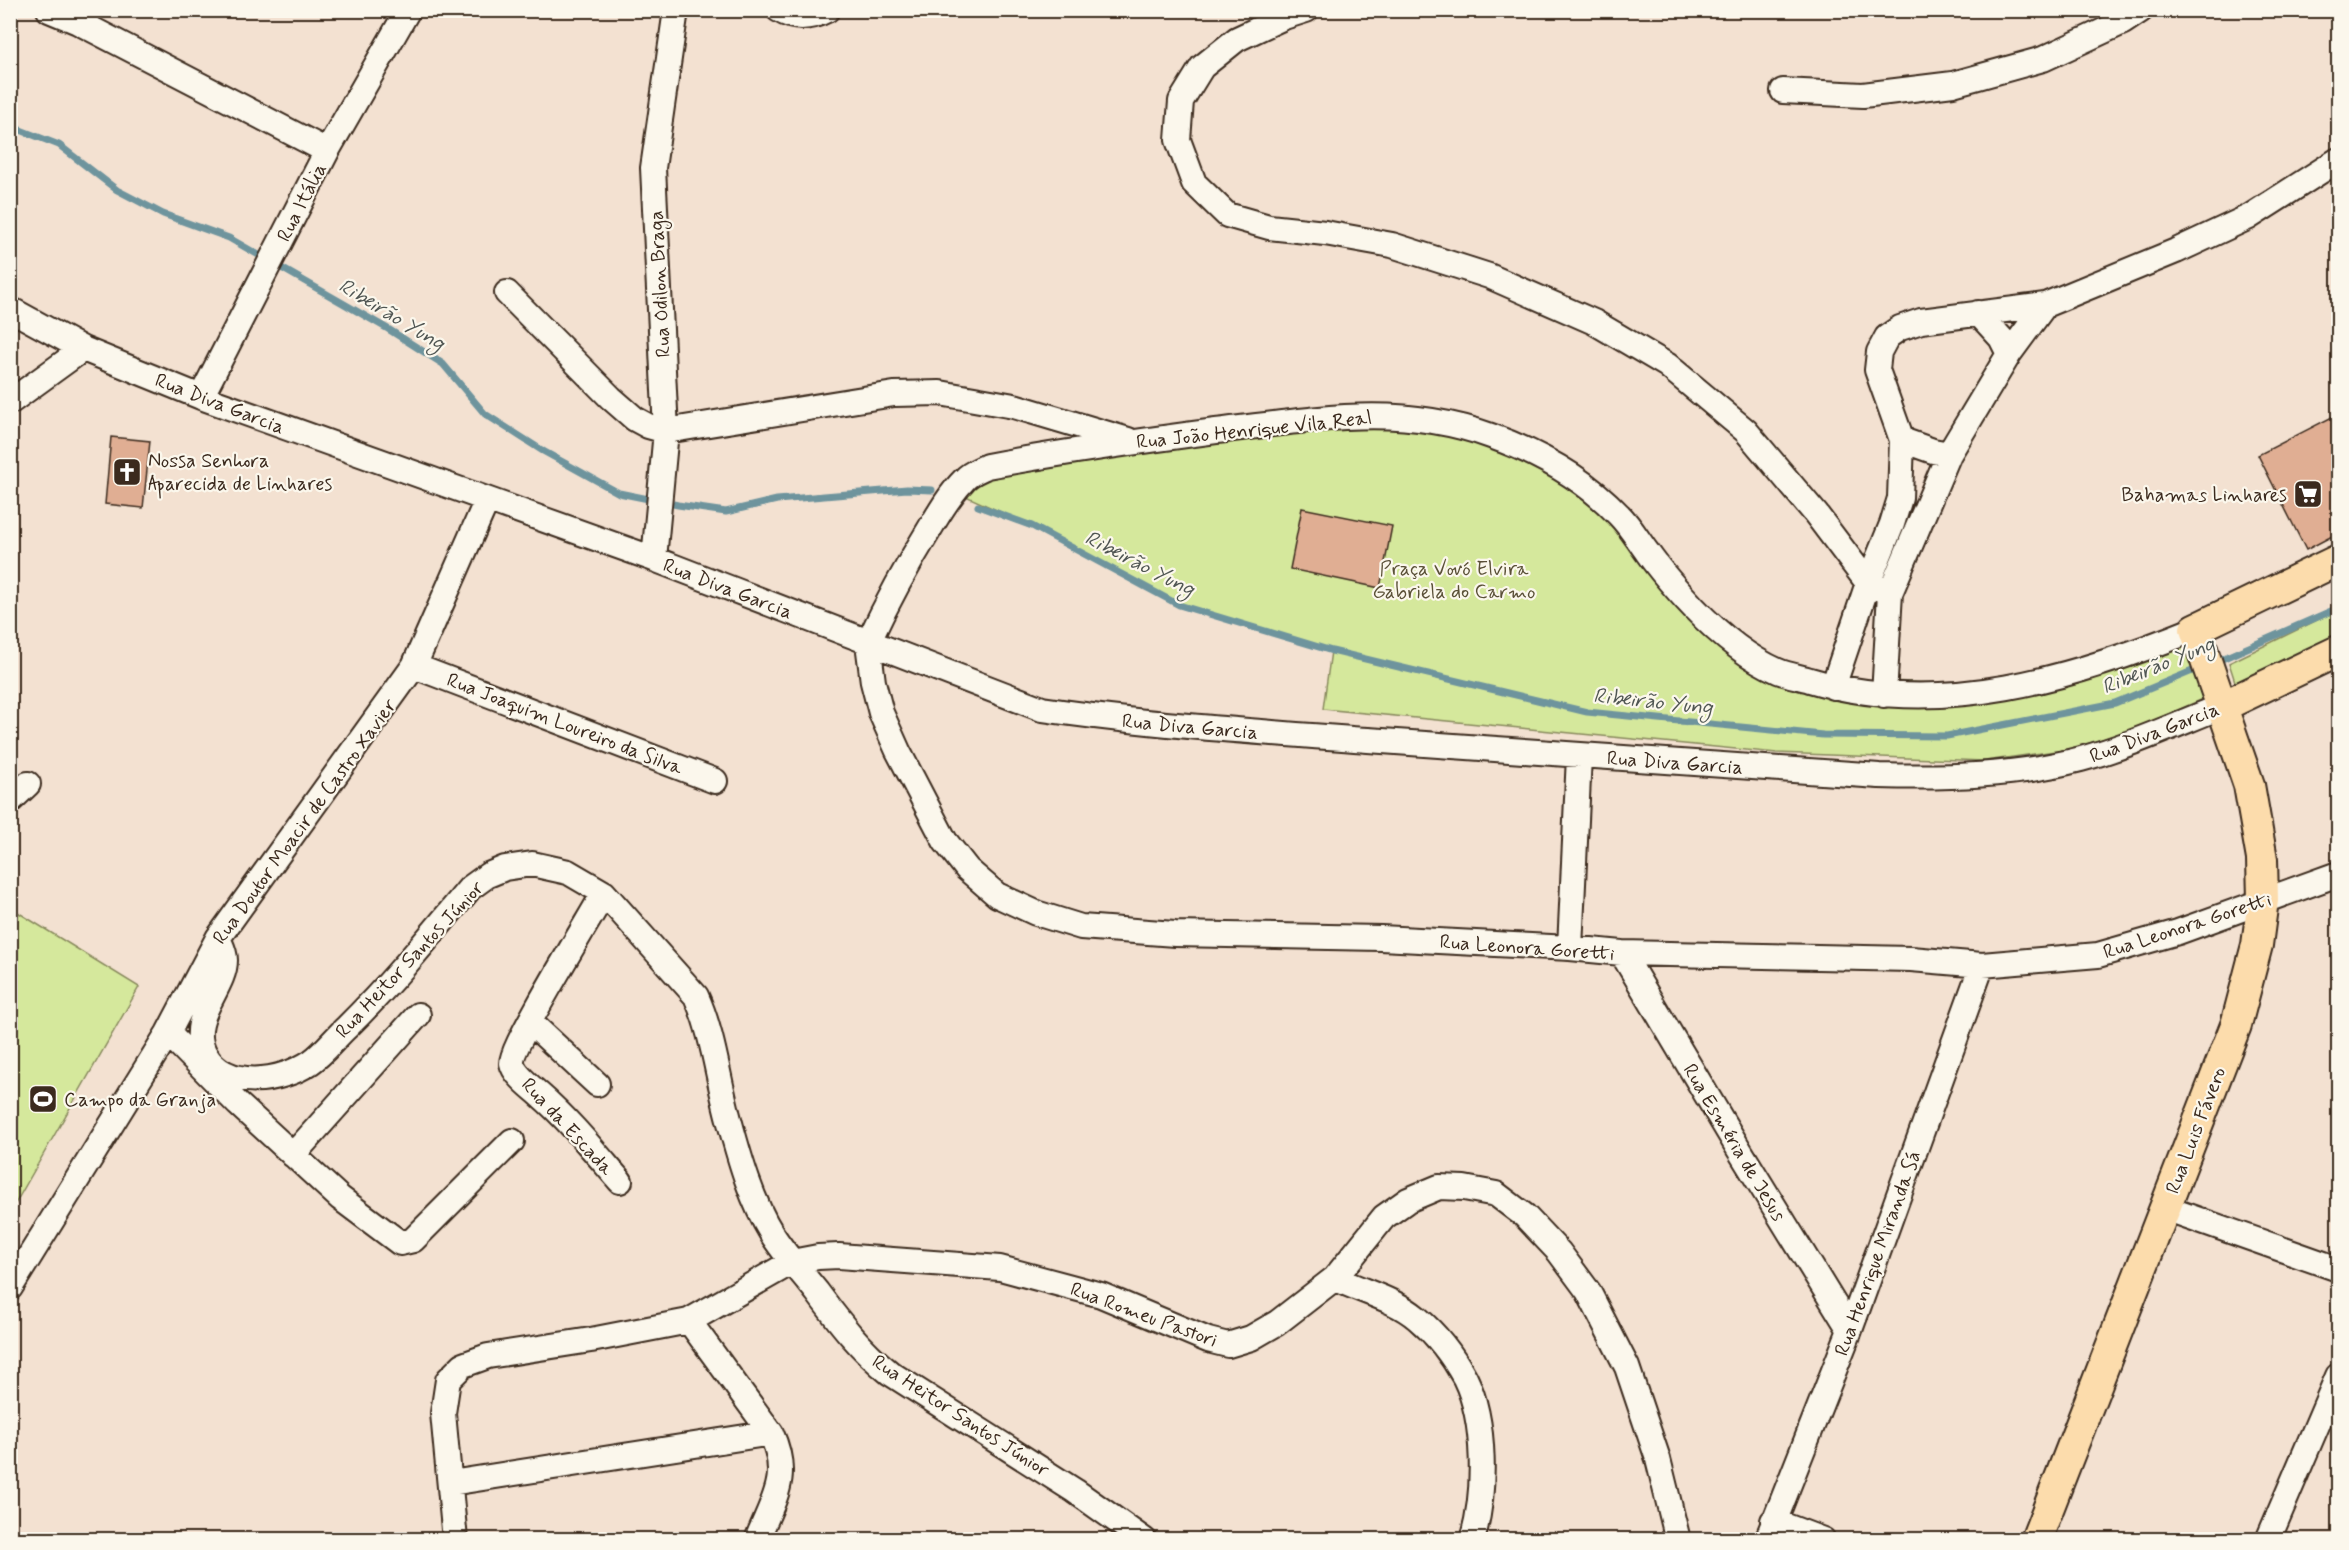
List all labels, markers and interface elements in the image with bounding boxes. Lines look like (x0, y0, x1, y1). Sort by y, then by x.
street label: Rua Itália (271, 159, 334, 247)
street label: Rua Odilon Braga (643, 210, 679, 358)
water label: Ribeirão Yung (332, 272, 451, 360)
street label: Rua Diva Garcia (151, 367, 288, 441)
street label: Rua João Henrique Vila Real (1135, 405, 1373, 456)
place label: Nossa Senhora Aparecida de Linhares (148, 448, 332, 499)
church icon: Nossa Senhora Aparecida de Linhares (111, 456, 143, 488)
supermarket icon: Bahamas Linhares (2292, 478, 2324, 510)
place label: Bahamas Linhares (2121, 482, 2287, 509)
water label: Ribeirão Yung (1079, 524, 1200, 606)
street label: Rua Diva Garcia (659, 552, 796, 626)
park label: Praça Vovó Elvira Gabriela do Carmo (1372, 556, 1536, 606)
water label: Ribeirão Yung (2098, 630, 2221, 703)
street label: Rua Joaquim Loureiro da Silva (443, 667, 687, 782)
water label: Ribeirão Yung (1592, 682, 1715, 724)
street label: Rua Doutor Moacir de Castro Xavier (207, 693, 404, 950)
street label: Rua Diva Garcia (2086, 696, 2223, 770)
street label: Rua Diva Garcia (1121, 708, 1259, 747)
street label: Rua Diva Garcia (1606, 745, 1744, 782)
street label: Rua Heitor Santos Júnior (330, 875, 491, 1045)
street label: Rua Leonora Goretti (2100, 887, 2275, 966)
street label: Rua Leonora Goretti (1439, 929, 1615, 968)
street label: Rua Esméria de Jesus (1676, 1059, 1792, 1227)
street label: Rua Luis Fávero (2160, 1063, 2233, 1198)
street label: Rua da Escada (515, 1072, 620, 1182)
sports icon: Campo da Granja (27, 1083, 59, 1115)
place label: Campo da Granja (64, 1087, 216, 1114)
street label: Rua Henrique Miranda Sá (1829, 1147, 1928, 1360)
street label: Rua Romeu Pastori (1066, 1276, 1221, 1355)
street label: Rua Heitor Santos Júnior (866, 1349, 1055, 1484)

